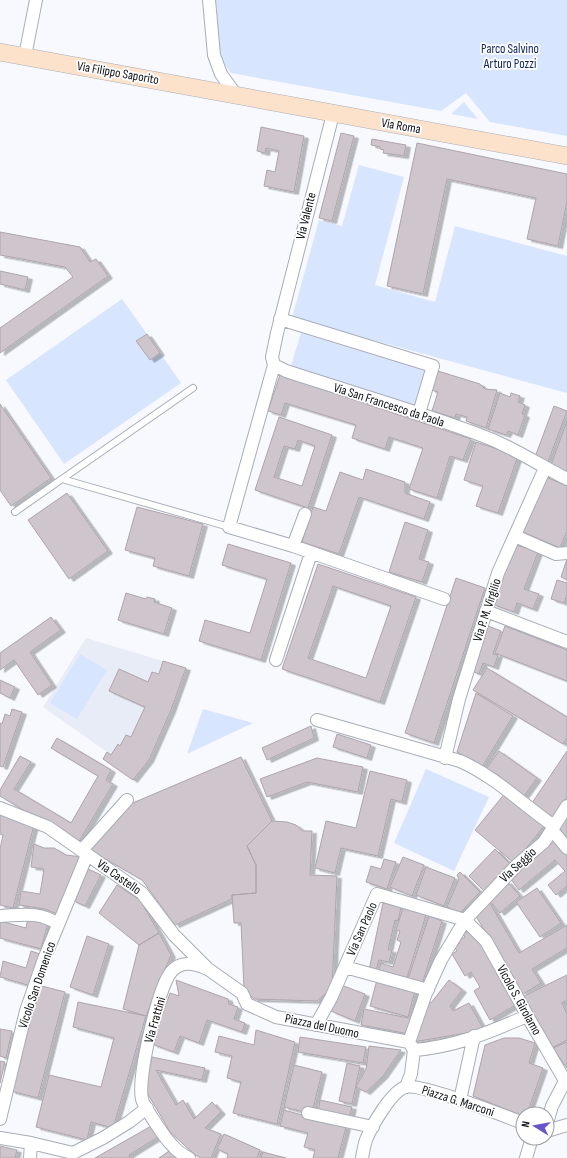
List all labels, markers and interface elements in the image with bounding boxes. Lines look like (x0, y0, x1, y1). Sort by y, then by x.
park label: Parco Salvino Arturo Pozzi (481, 41, 539, 72)
street label: Via Filippo Saporito (76, 58, 160, 88)
street label: Via Roma (380, 115, 422, 137)
street label: Via Valente (292, 191, 320, 241)
street label: Via San Francesco da Paola (331, 379, 447, 431)
street label: Via P. M. Virgilio (469, 576, 505, 644)
street label: Via Seggio (496, 844, 540, 886)
street label: Via Castello (94, 856, 144, 898)
street label: Via San Paolo (343, 900, 381, 958)
street label: Vicolo San Domenico (15, 939, 59, 1031)
street label: Vicolo S. Girolamo (493, 962, 545, 1038)
street label: Via Frattini (141, 995, 169, 1045)
street label: Piazza del Duomo (283, 1010, 361, 1042)
street label: Piazza G. Marconi (420, 1082, 496, 1120)
north arrow (515, 1106, 555, 1146)
text: N (519, 1120, 533, 1128)

